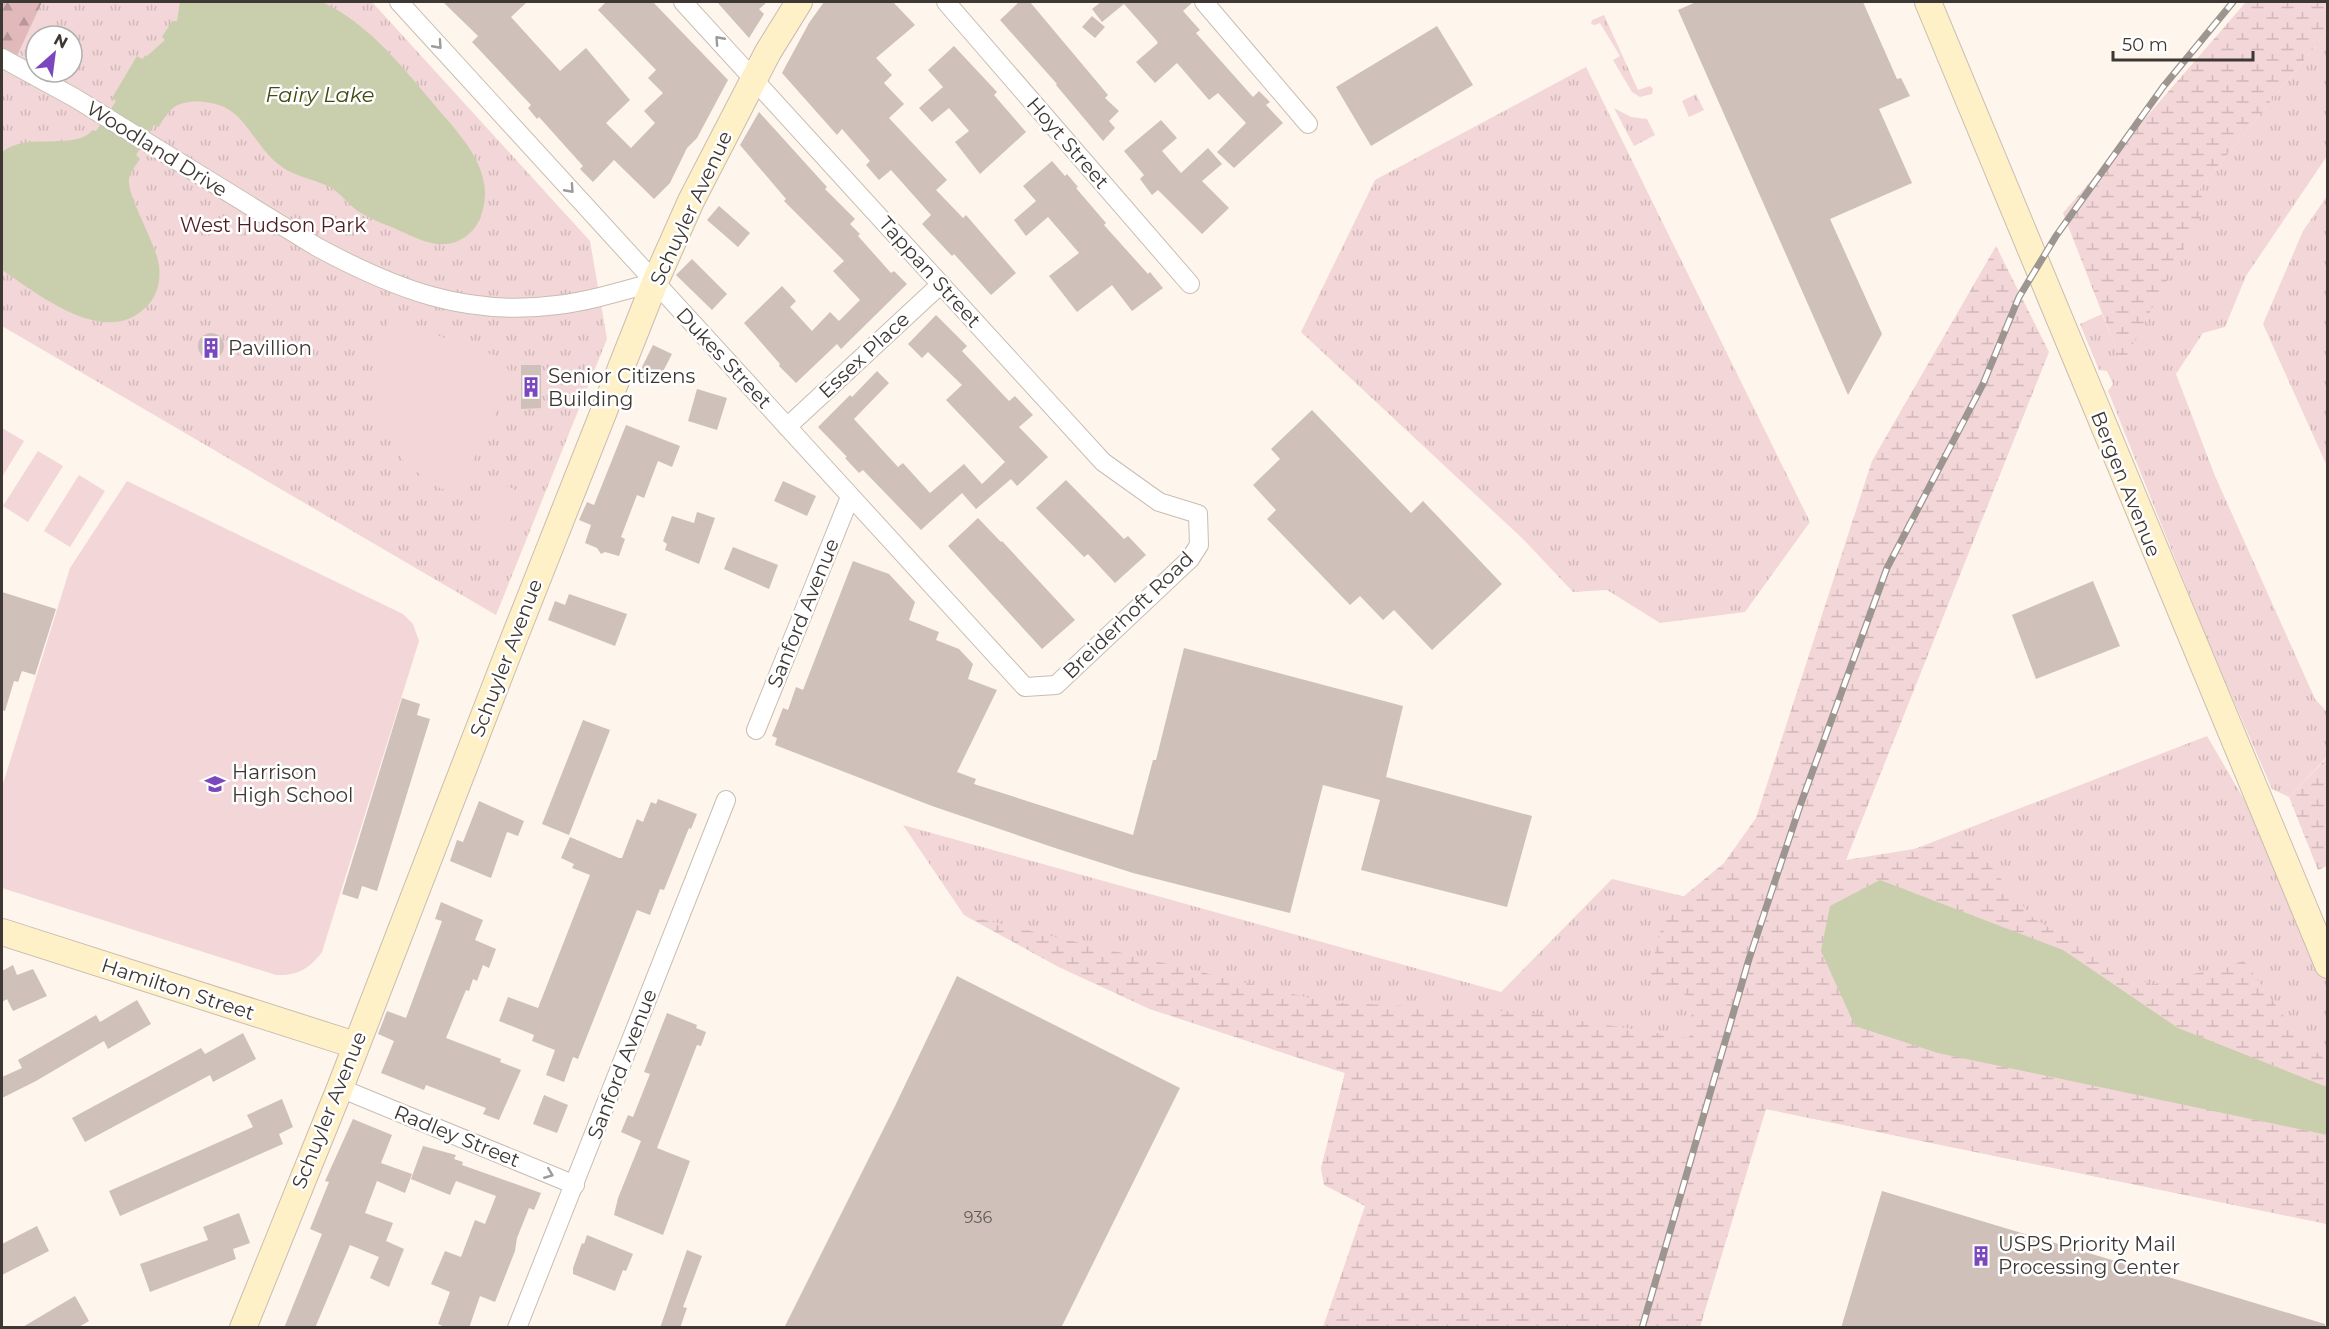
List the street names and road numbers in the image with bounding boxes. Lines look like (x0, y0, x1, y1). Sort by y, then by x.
street label: Hoyt Street (1022, 92, 1114, 194)
street label: Woodland Drive (82, 96, 232, 202)
street label: Schuyler Avenue (645, 127, 737, 289)
street label: Tappan Street (874, 212, 986, 332)
street label: Dukes Street (671, 303, 777, 413)
street label: Essex Place (814, 307, 914, 403)
street label: Bergen Avenue (2086, 408, 2166, 560)
street label: Sanford Avenue (762, 535, 844, 691)
street label: Breiderhoft Road (1058, 547, 1198, 683)
street label: Schuyler Avenue (465, 576, 547, 740)
street label: Hamilton Street (99, 953, 257, 1025)
street label: Sanford Avenue (582, 986, 662, 1142)
street label: Schuyler Avenue (287, 1028, 371, 1192)
street label: Radley Street (391, 1100, 523, 1172)

